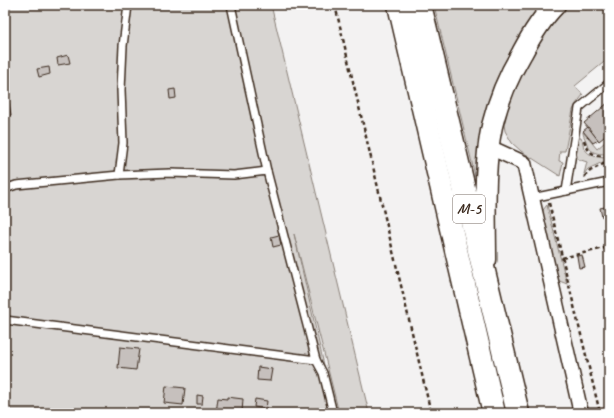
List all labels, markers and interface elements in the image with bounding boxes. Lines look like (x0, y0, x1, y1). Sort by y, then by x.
road number: М-5 (453, 195, 485, 223)

